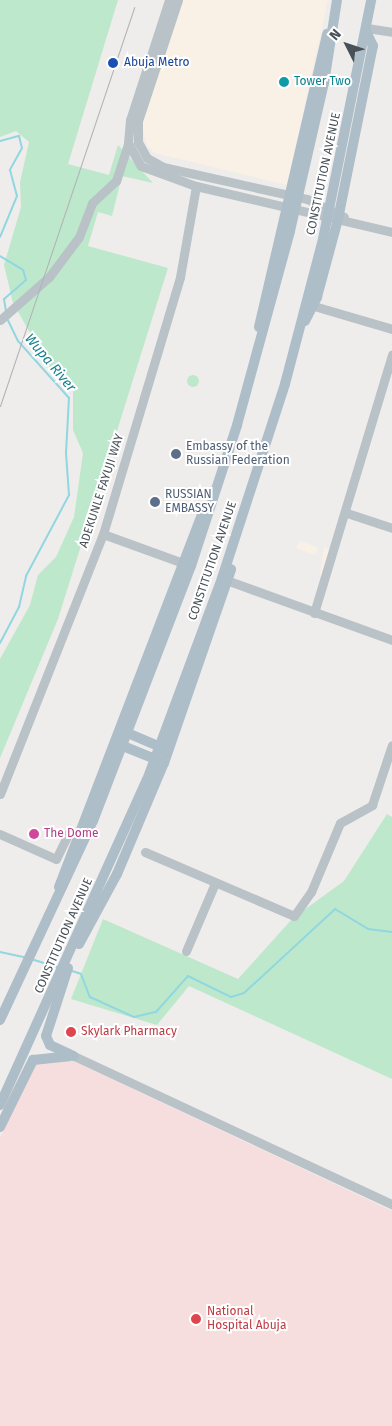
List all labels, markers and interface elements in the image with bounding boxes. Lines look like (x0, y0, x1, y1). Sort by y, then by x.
north arrow (322, 20, 372, 70)
text: N (326, 26, 345, 44)
marker: Abuja Metro (106, 56, 120, 70)
place label: Abuja Metro (124, 56, 190, 70)
place label: Tower Two (294, 75, 351, 89)
marker: Tower Two (278, 76, 290, 88)
street label: CONSTITUTION AVENUE (304, 111, 344, 237)
water label: Wupa River (21, 331, 79, 395)
street label: ADEKUNLE FAYUJI WAY (77, 432, 127, 550)
place label: Embassy of the Russian Federation (186, 440, 290, 468)
marker: Embassy of the Russian Federation (170, 448, 182, 460)
place label: RUSSIAN EMBASSY (165, 488, 214, 516)
marker: RUSSIAN EMBASSY (149, 496, 161, 508)
street label: CONSTITUTION AVENUE (186, 500, 240, 622)
place label: The Dome (44, 827, 99, 841)
marker: The Dome (28, 828, 40, 840)
street label: CONSTITUTION AVENUE (32, 876, 96, 996)
place label: Skylark Pharmacy (81, 1025, 177, 1039)
marker: Skylark Pharmacy (65, 1026, 77, 1038)
place label: National Hospital Abuja (207, 1305, 287, 1333)
marker: National Hospital Abuja (189, 1312, 203, 1326)

